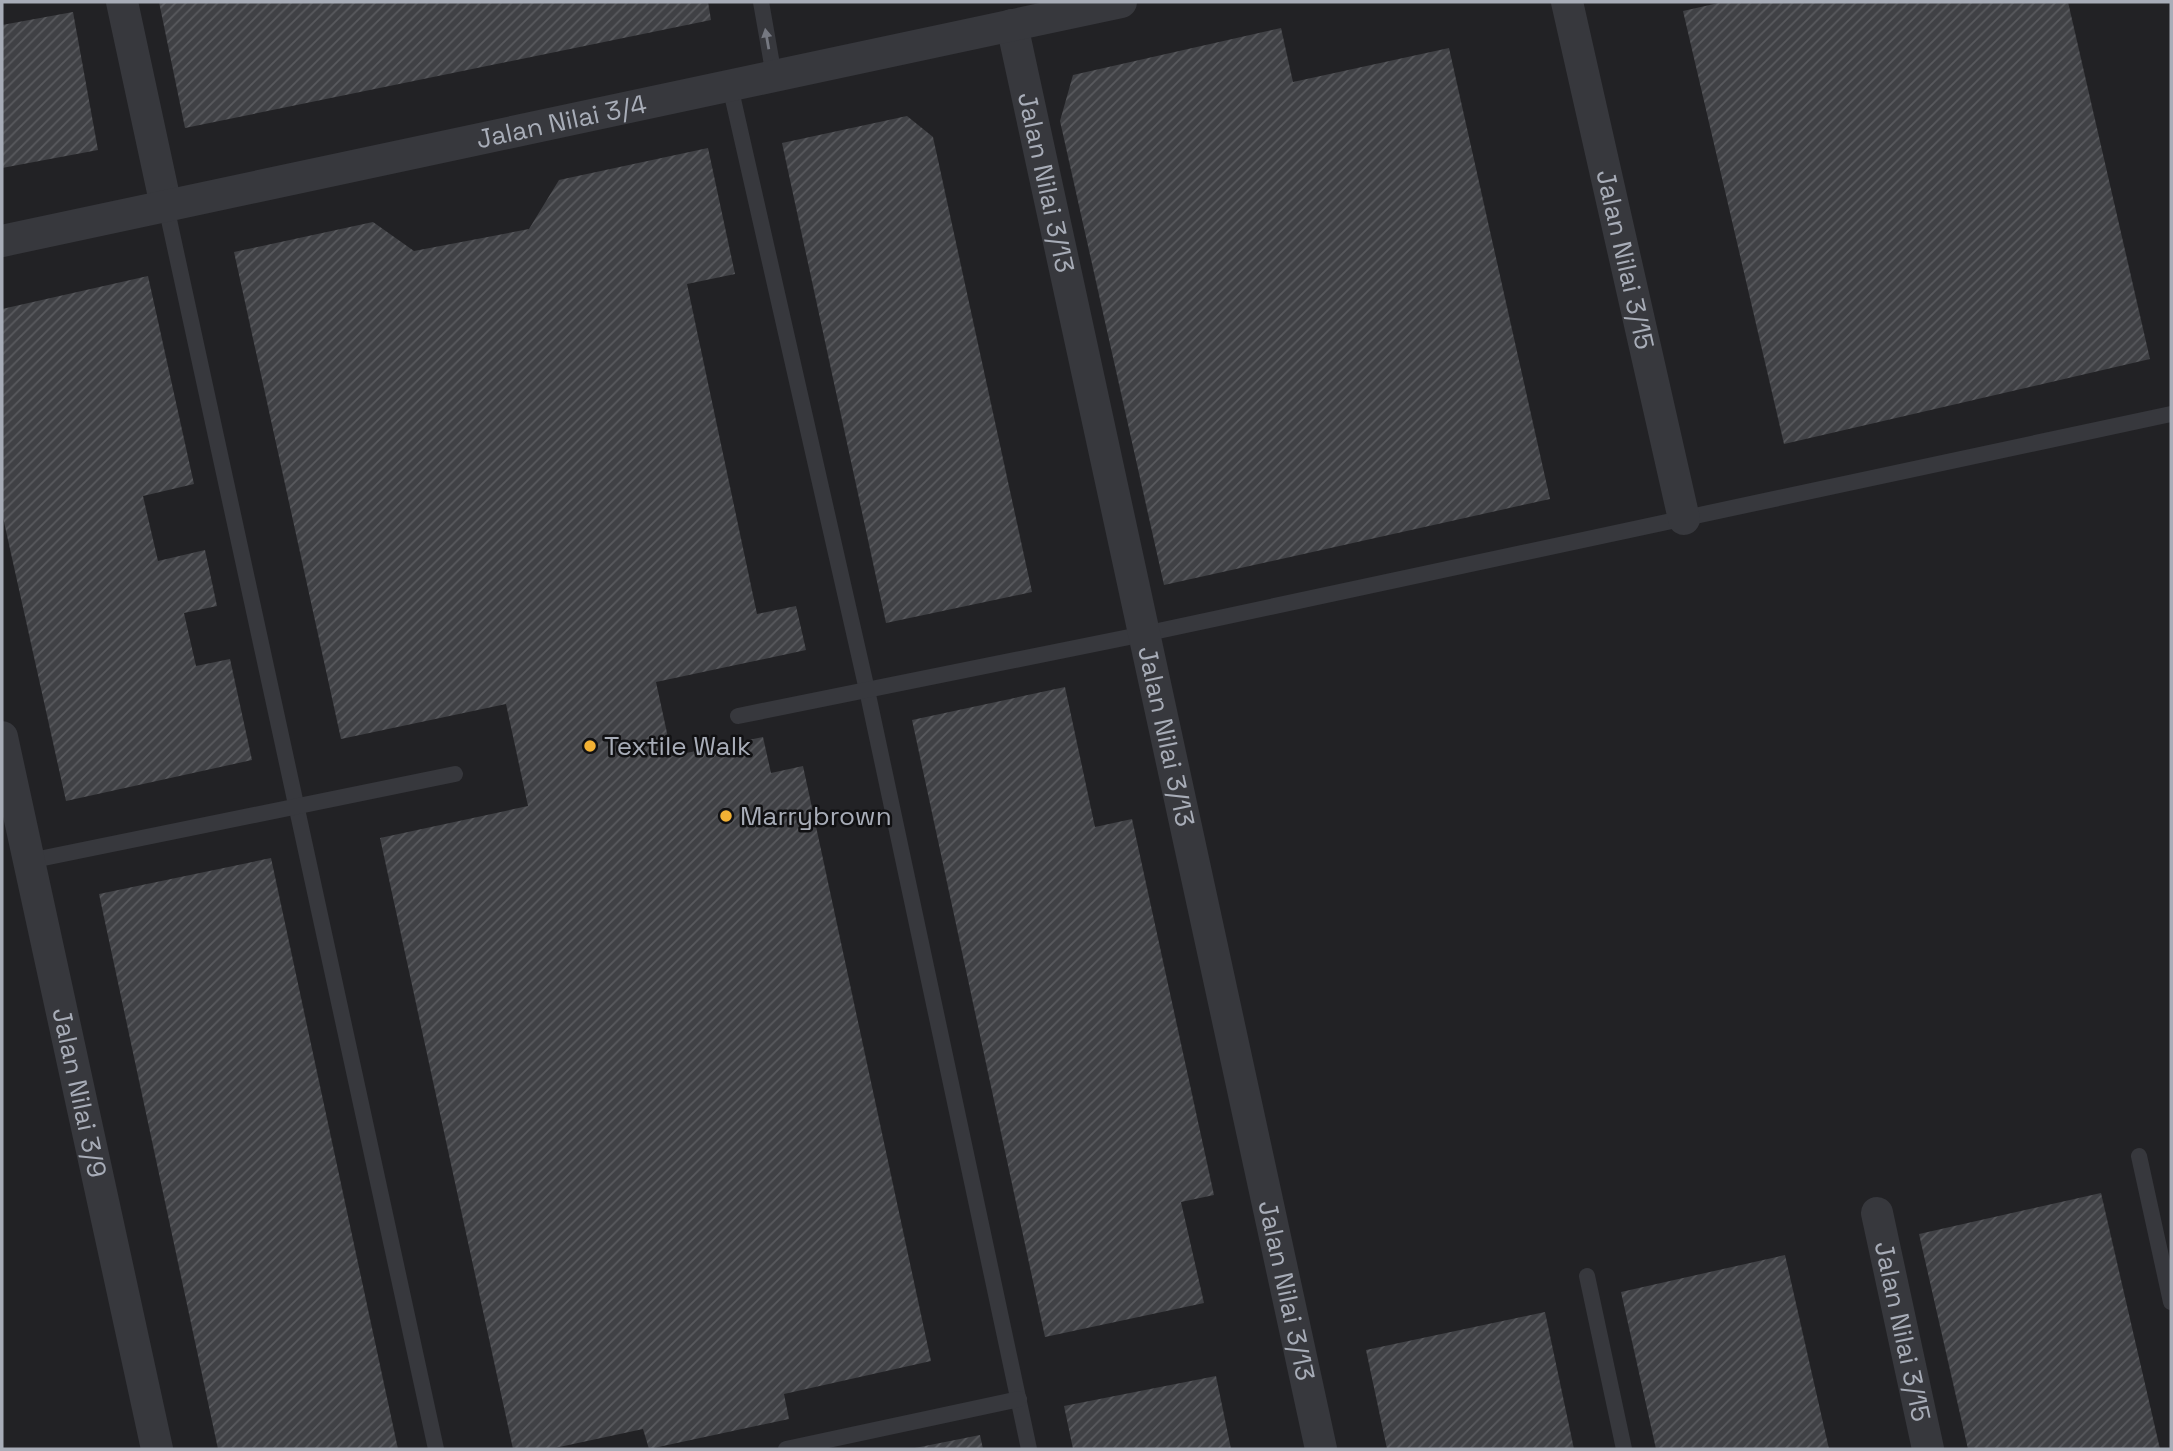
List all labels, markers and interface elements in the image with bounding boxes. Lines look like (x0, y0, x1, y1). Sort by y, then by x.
one-way arrow (762, 28, 773, 50)
street label: Jalan Nilai 3/4 (473, 87, 650, 156)
street label: Jalan Nilai 3/13 (1010, 89, 1082, 276)
street label: Jalan Nilai 3/15 (1588, 166, 1662, 353)
street label: Jalan Nilai 3/13 (1130, 643, 1202, 830)
place label: Textile Walk (604, 729, 751, 763)
marker: Textile Walk (582, 738, 598, 754)
place label: Marrybrown (740, 799, 892, 833)
marker: Marrybrown (718, 808, 734, 824)
street label: Jalan Nilai 3/9 (44, 1005, 114, 1181)
street label: Jalan Nilai 3/13 (1251, 1197, 1323, 1384)
street label: Jalan Nilai 3/15 (1867, 1238, 1939, 1425)

